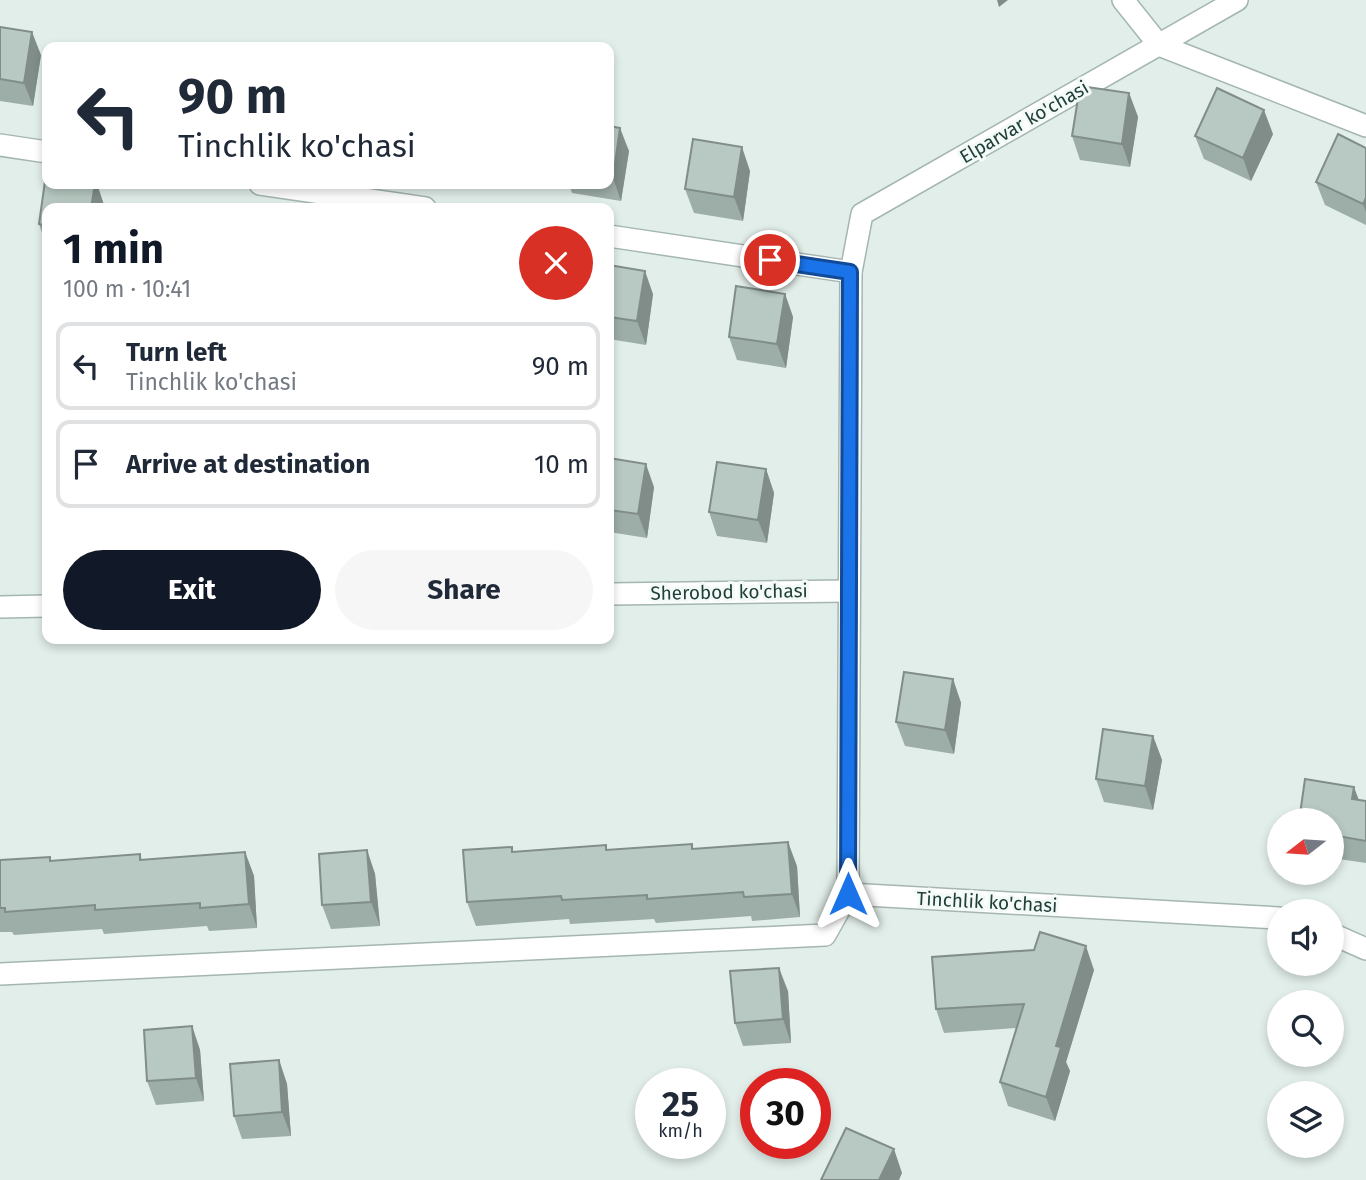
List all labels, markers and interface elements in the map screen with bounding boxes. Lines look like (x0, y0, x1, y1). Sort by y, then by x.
text: 90 m (178, 67, 287, 126)
icon: left (63, 70, 154, 161)
street label: Elparvar ko'chasi (955, 76, 1093, 168)
text: Tinchlik ko'chasi (178, 127, 416, 165)
text: 1 min (63, 224, 164, 274)
button: close (519, 226, 593, 300)
pin (740, 230, 800, 290)
icon: arrive (751, 241, 789, 279)
text: 100 m · 10:41 (63, 275, 191, 303)
text: Turn left (126, 337, 227, 368)
icon: left (67, 347, 105, 385)
text: 90 m (532, 351, 589, 382)
text: Tinchlik ko'chasi (126, 368, 297, 396)
icon: arrive (67, 445, 105, 483)
text: Arrive at destination (126, 449, 370, 480)
text: 10 m (534, 449, 589, 480)
button: Exit (63, 550, 321, 630)
button: Share (335, 550, 593, 630)
street label: Sherobod ko'chasi (650, 579, 808, 605)
north arrow (1267, 808, 1344, 886)
map controls (1267, 808, 1344, 1158)
position arrow (811, 857, 885, 931)
street label: Tinchlik ko'chasi (916, 887, 1058, 917)
button: sound (1267, 899, 1344, 976)
button: search (1267, 990, 1344, 1067)
speed limit sign: 30 (740, 1068, 831, 1159)
button: layers (1267, 1081, 1344, 1158)
text: 25 (662, 1083, 699, 1125)
text: km/h (658, 1120, 703, 1142)

